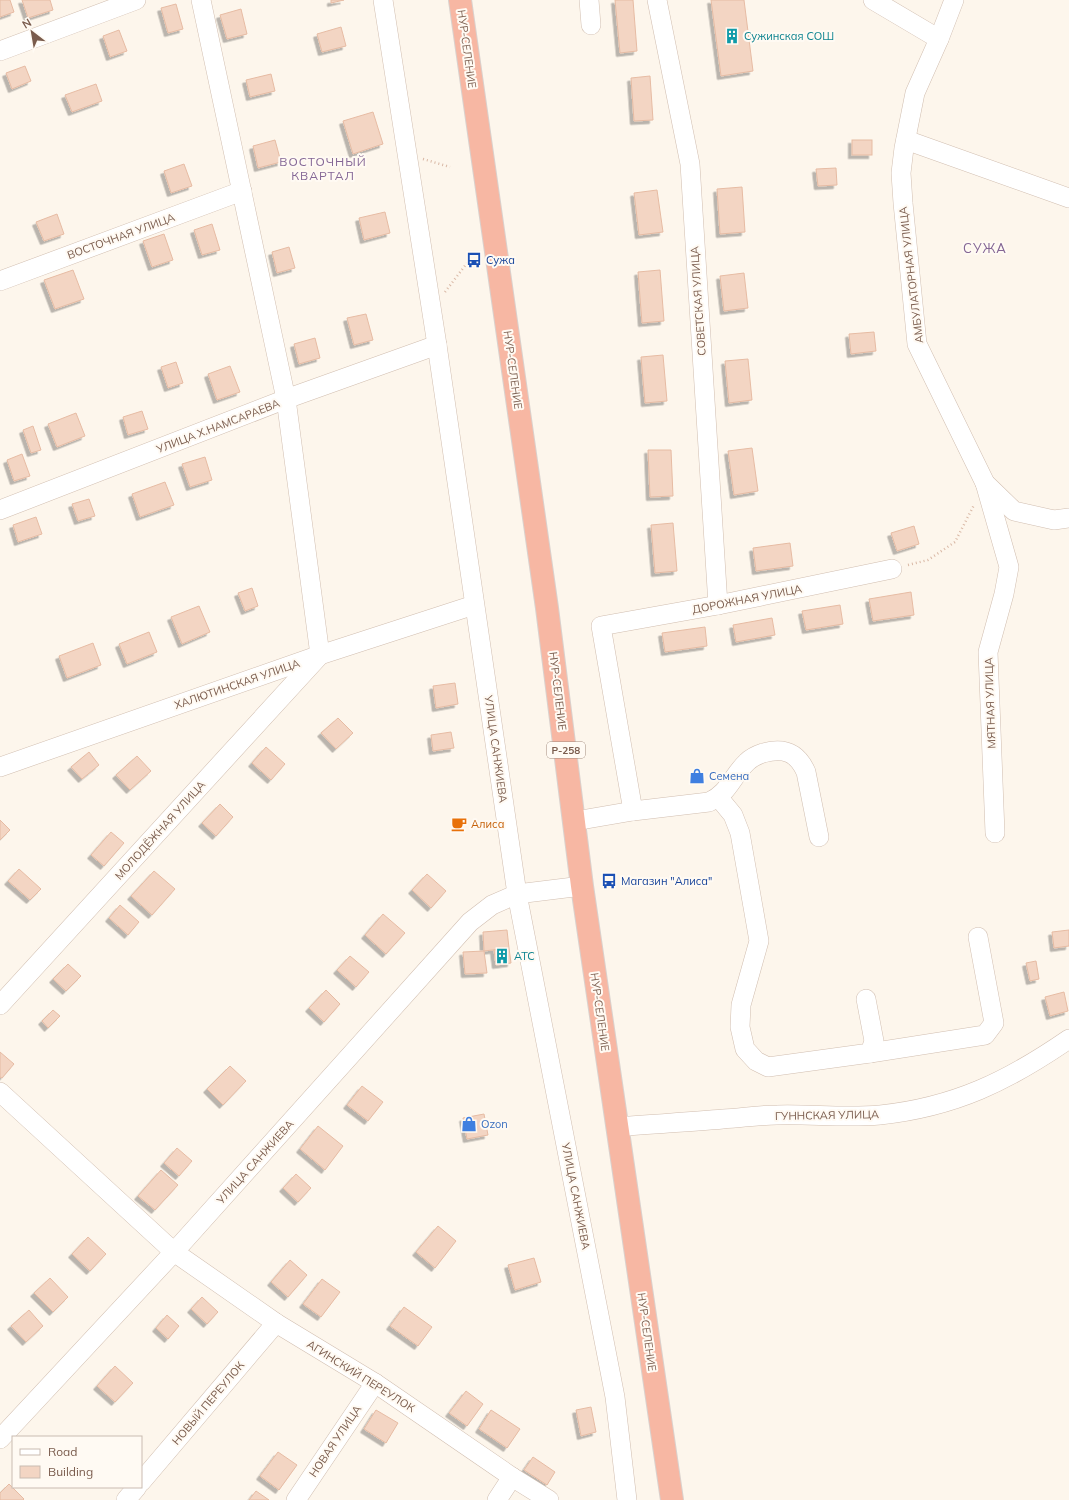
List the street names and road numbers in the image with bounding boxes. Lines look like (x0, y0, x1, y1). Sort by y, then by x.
street label: НУР-СЕЛЕНИЕ (455, 9, 479, 89)
street label: АМБУЛАТОРНАЯ УЛИЦА (896, 206, 926, 344)
street label: ВОСТОЧНАЯ УЛИЦА (65, 210, 177, 262)
street label: СОВЕТСКАЯ УЛИЦА (687, 246, 709, 356)
street label: НУР-СЕЛЕНИЕ (501, 330, 525, 410)
street label: УЛИЦА Х.НАМСАРАЕВА (153, 396, 282, 456)
street label: ДОРОЖНАЯ УЛИЦА (691, 581, 803, 617)
street label: НУР-СЕЛЕНИЕ (546, 651, 570, 731)
street label: ХАЛЮТИНСКАЯ УЛИЦА (172, 656, 302, 712)
street label: МЯТНАЯ УЛИЦА (981, 657, 999, 749)
street label: УЛИЦА САНЖИЕВА (481, 693, 510, 804)
road number: Р-258 (547, 742, 585, 758)
street label: МОЛОДЁЖНАЯ УЛИЦА (112, 778, 208, 882)
street label: НУР-СЕЛЕНИЕ (588, 972, 612, 1052)
street label: ГУННСКАЯ УЛИЦА (775, 1107, 879, 1123)
street label: УЛИЦА САНЖИЕВА (213, 1117, 297, 1208)
street label: УЛИЦА САНЖИЕВА (559, 1140, 593, 1251)
street label: НУР-СЕЛЕНИЕ (635, 1292, 659, 1372)
street label: АГИНСКИЙ ПЕРЕУЛОК (304, 1337, 418, 1415)
street label: НОВЫЙ ПЕРЕУЛОК (169, 1358, 248, 1448)
street label: НОВАЯ УЛИЦА (306, 1402, 364, 1480)

